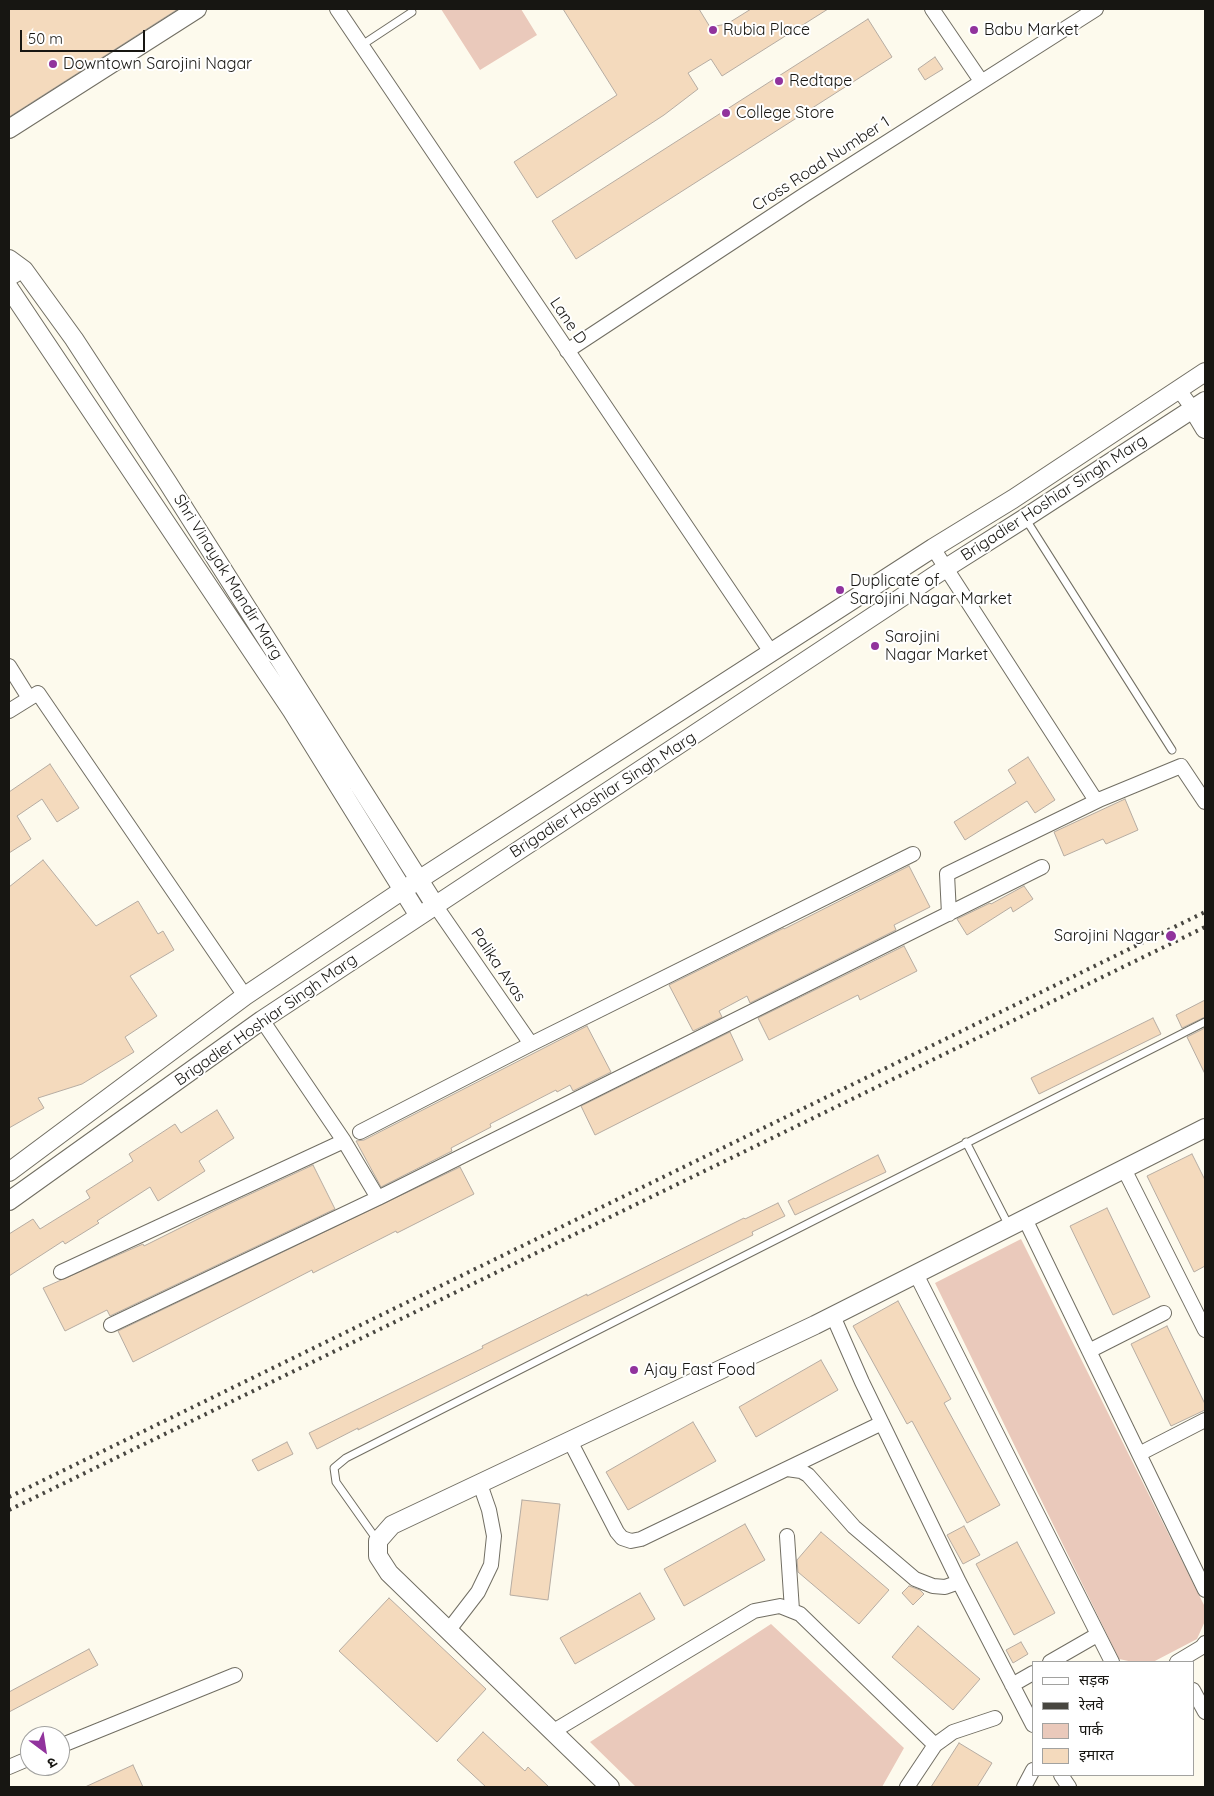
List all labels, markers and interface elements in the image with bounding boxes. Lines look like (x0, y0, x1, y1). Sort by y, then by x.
scale bar (22, 20, 148, 52)
place label: Rubia Place (723, 20, 810, 40)
place label: Babu Market (984, 20, 1079, 40)
marker: Rubia Place (707, 24, 719, 36)
marker: Babu Market (968, 24, 980, 36)
text: 50 m (28, 29, 63, 48)
place label: Downtown Sarojini Nagar (63, 54, 252, 74)
marker: Downtown Sarojini Nagar (47, 58, 59, 70)
place label: Redtape (789, 71, 852, 91)
marker: Redtape (773, 75, 785, 87)
place label: College Store (736, 103, 834, 123)
marker: College Store (720, 107, 732, 119)
street label: Cross Road Number 1 (749, 112, 893, 216)
street label: Lane D (545, 294, 591, 348)
street label: Brigadier Hoshiar Singh Marg (958, 431, 1150, 565)
street label: Shri Vinayak Mandir Marg (169, 491, 287, 663)
place label: Duplicate of Sarojini Nagar Market (850, 571, 1012, 609)
marker: Duplicate of Sarojini Nagar Market (834, 584, 846, 596)
place label: Sarojini Nagar Market (885, 627, 988, 665)
marker: Sarojini Nagar Market (869, 640, 881, 652)
street label: Brigadier Hoshiar Singh Marg (507, 728, 699, 862)
street label: Palika Avas (466, 925, 530, 1005)
place label: Sarojini Nagar (1054, 926, 1160, 946)
marker: Sarojini Nagar (1164, 929, 1178, 943)
street label: Brigadier Hoshiar Singh Marg (171, 950, 361, 1090)
place label: Ajay Fast Food (644, 1360, 755, 1380)
marker: Ajay Fast Food (628, 1364, 640, 1376)
legend (1032, 1661, 1194, 1776)
text: सड़क (1079, 1670, 1109, 1689)
text: रेलवे (1079, 1695, 1104, 1714)
text: पार्क (1079, 1720, 1103, 1739)
north arrow (20, 1726, 70, 1776)
text: इमारत (1079, 1745, 1114, 1764)
text: उ (44, 1753, 60, 1773)

